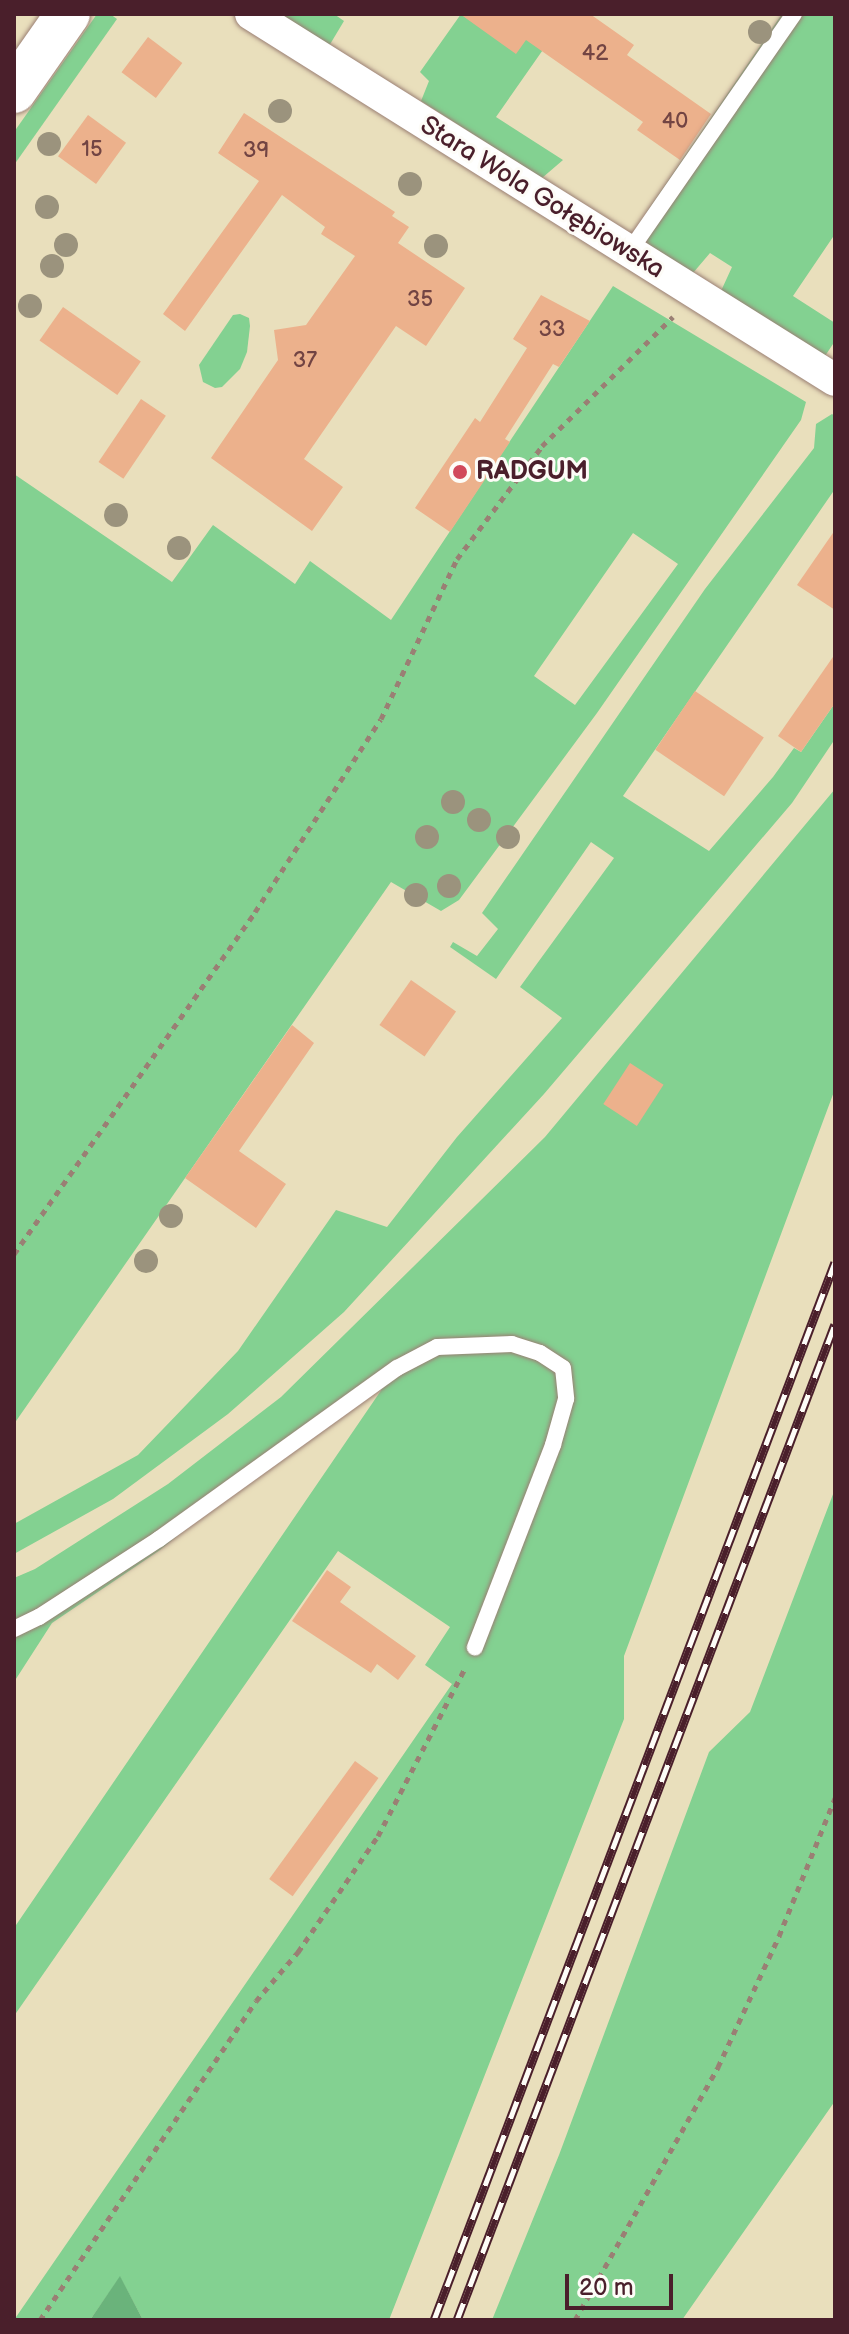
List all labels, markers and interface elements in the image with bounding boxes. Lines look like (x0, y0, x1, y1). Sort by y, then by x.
house number: 42 (582, 41, 608, 67)
house number: 40 (662, 109, 688, 135)
street label: Stara Wola Gołębiowska (414, 110, 670, 286)
house number: 15 (81, 137, 103, 163)
house number: 39 (243, 138, 269, 164)
house number: 35 (407, 287, 433, 313)
house number: 33 (538, 317, 566, 343)
house number: 37 (293, 348, 317, 374)
place label: RADGUM (476, 456, 588, 488)
marker: RADGUM (451, 463, 469, 481)
scale bar (569, 2258, 677, 2308)
text: 20 m (579, 2273, 634, 2302)

